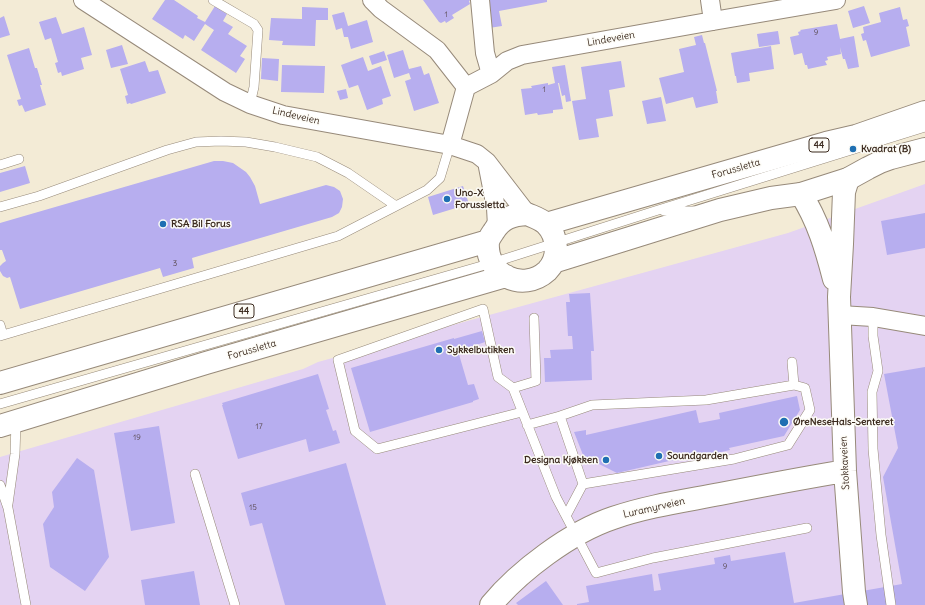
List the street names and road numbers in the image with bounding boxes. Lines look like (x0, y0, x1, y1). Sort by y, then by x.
street label: Lindeveien (586, 29, 636, 49)
street label: Lindeveien (271, 105, 321, 127)
road number: 44 (809, 138, 829, 152)
street label: Forussletta (710, 156, 762, 182)
road number: 44 (234, 304, 254, 318)
street label: Forussletta (226, 337, 278, 363)
street label: Stokkaveien (838, 436, 852, 490)
street label: Luramyrveien (622, 495, 686, 521)

